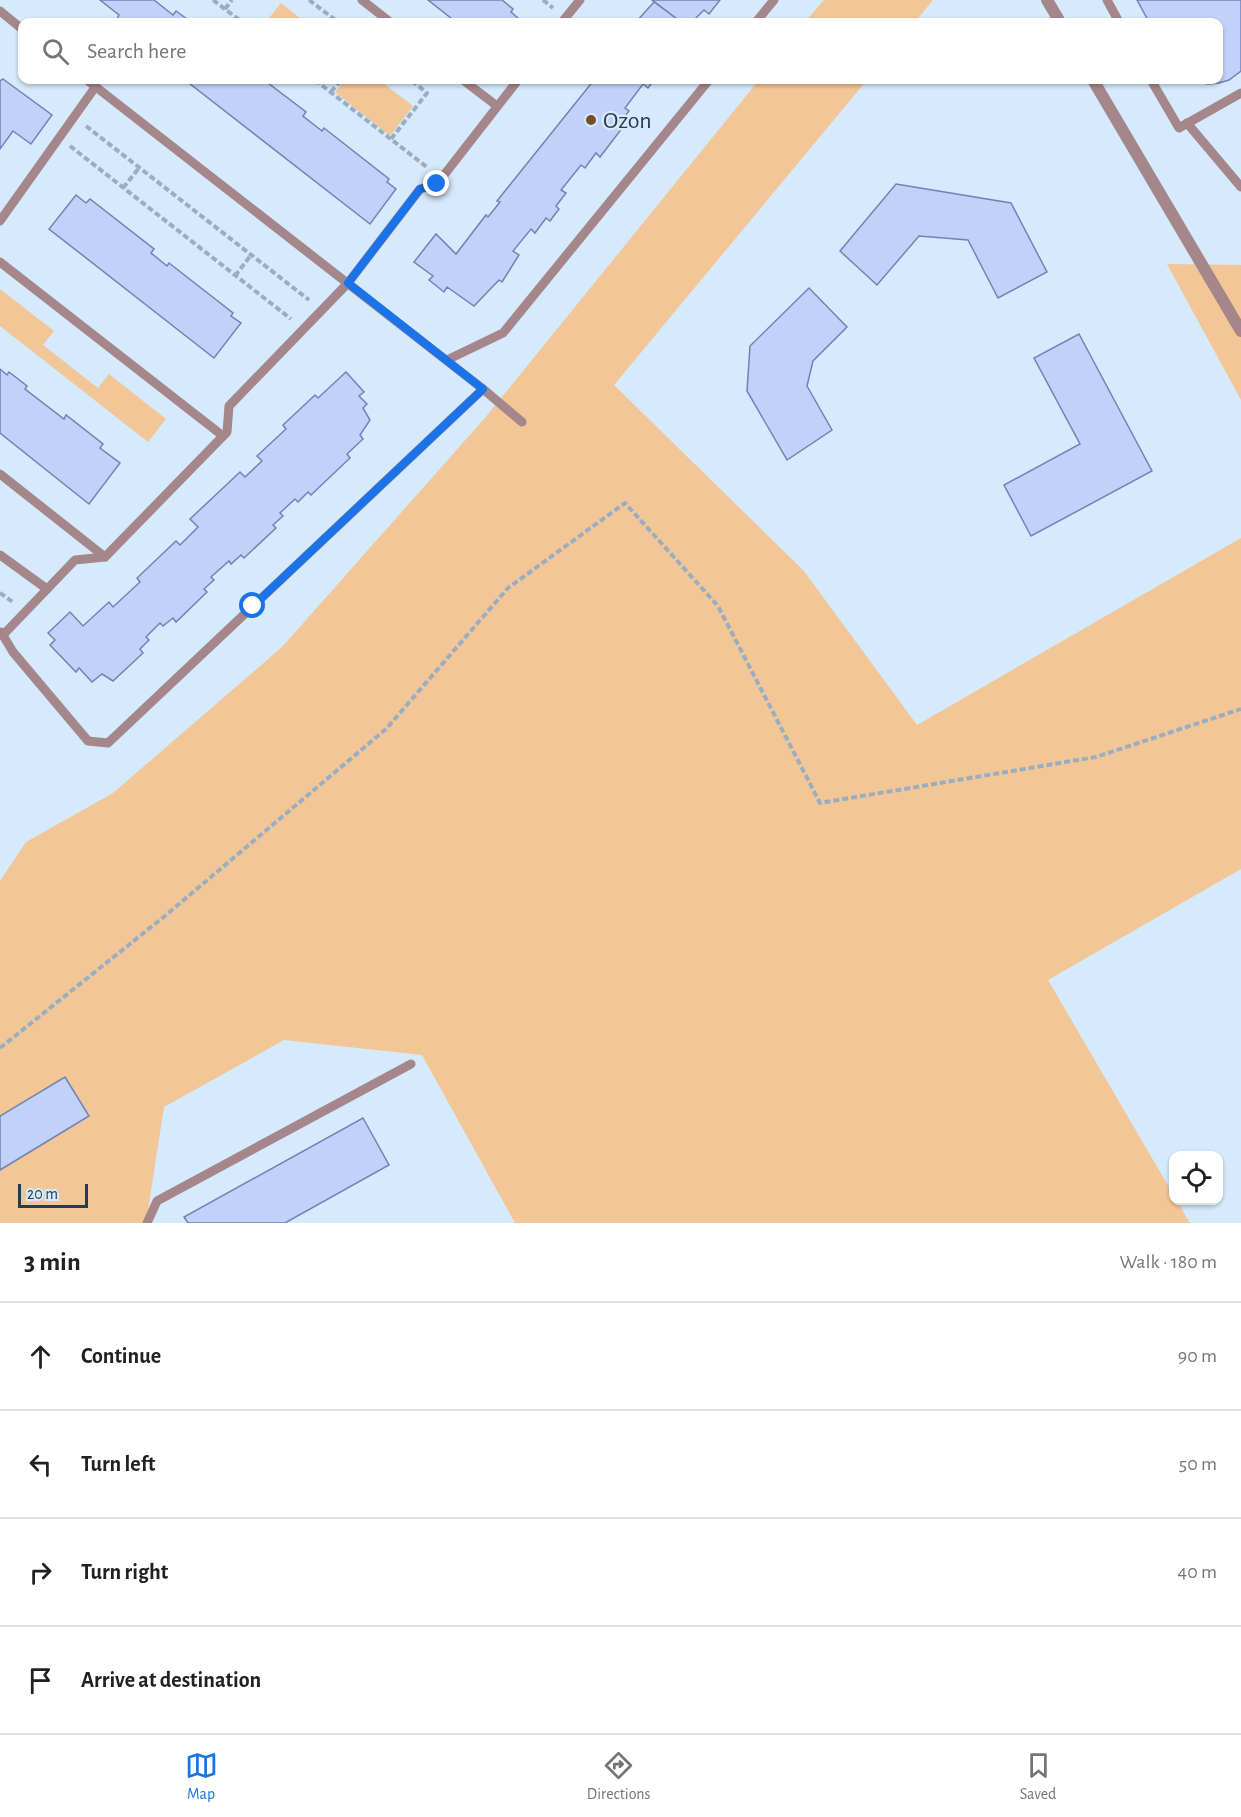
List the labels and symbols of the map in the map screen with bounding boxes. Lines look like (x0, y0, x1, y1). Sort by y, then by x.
place label: Ozon (603, 109, 652, 133)
marker: Ozon (584, 113, 598, 127)
route end (423, 170, 449, 196)
route start (239, 592, 265, 618)
scale bar (18, 1181, 88, 1208)

